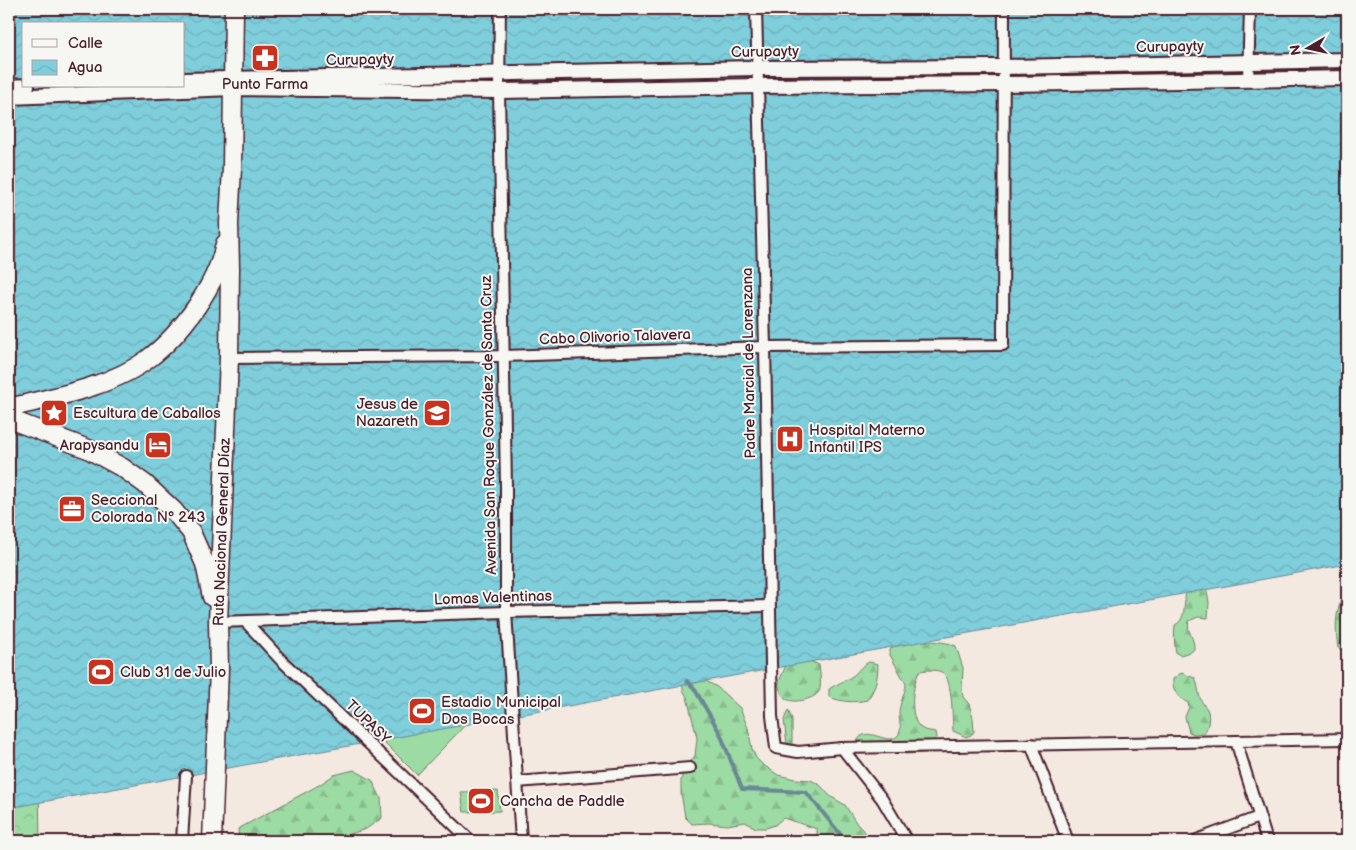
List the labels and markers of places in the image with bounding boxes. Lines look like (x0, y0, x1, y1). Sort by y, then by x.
pharmacy icon: Punto Farma (250, 43, 280, 73)
place label: Punto Farma (222, 75, 308, 94)
place label: Jesus de Nazareth (356, 395, 418, 431)
place icon: Escultura de Caballos (39, 398, 69, 428)
school or university icon: Jesus de Nazareth (422, 398, 452, 428)
place label: Escultura de Caballos (73, 404, 221, 423)
place label: Hospital Materno Infantil IPS (809, 421, 925, 457)
hospital icon: Hospital Materno Infantil IPS (775, 424, 805, 454)
hotel icon: Arapysandu (143, 430, 173, 460)
place label: Arapysandu (60, 436, 139, 455)
place label: Seccional Colorada Nº 243 (91, 491, 205, 527)
office icon: Seccional Colorada Nº 243 (57, 494, 87, 524)
sports icon: Club 31 de Julio (86, 657, 116, 687)
place label: Club 31 de Julio (120, 663, 226, 682)
place label: Estadio Municipal Dos Bocas (441, 693, 561, 729)
sports icon: Estadio Municipal Dos Bocas (407, 696, 437, 726)
sports icon: Cancha de Paddle (466, 786, 496, 816)
place label: Cancha de Paddle (500, 792, 625, 811)

